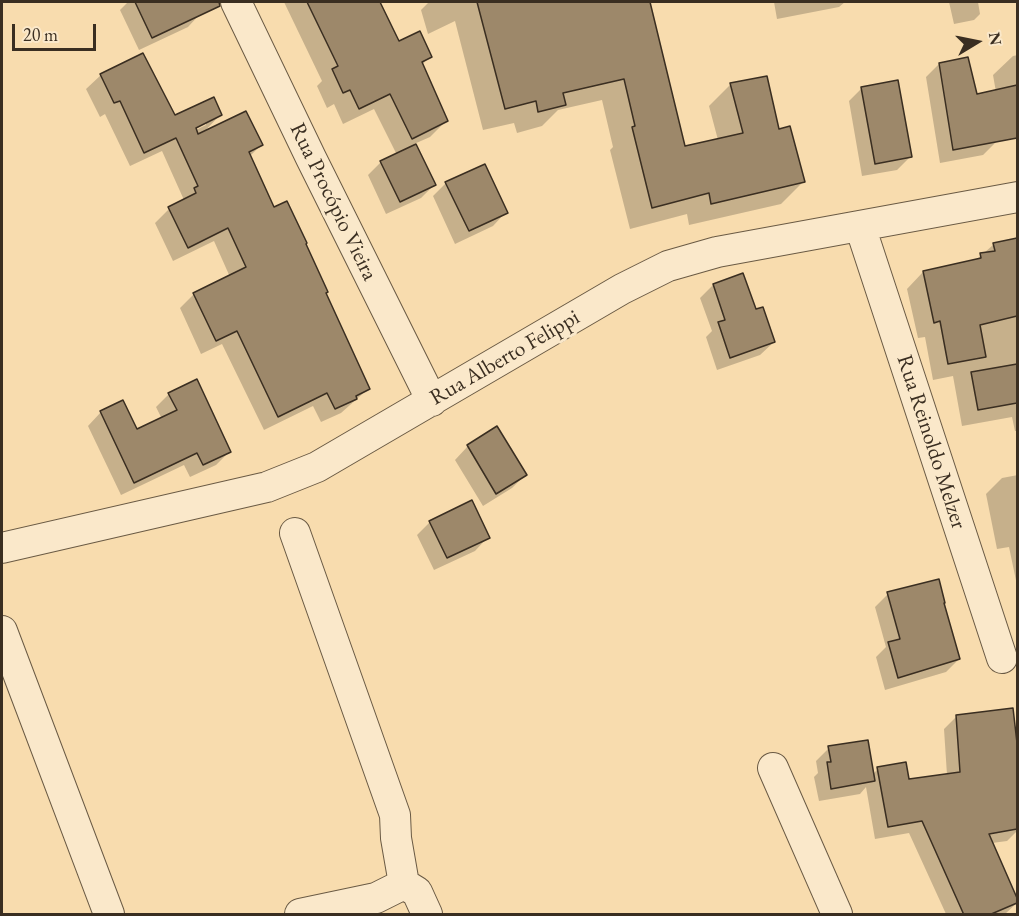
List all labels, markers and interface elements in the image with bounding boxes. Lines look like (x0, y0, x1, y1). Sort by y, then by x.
scale bar (15, 12, 99, 50)
north arrow (947, 12, 1007, 72)
text: 20 m (23, 23, 58, 46)
text: N (984, 31, 1007, 47)
street label: Rua Procópio Vieira (283, 119, 383, 285)
street label: Rua Alberto Felippi (425, 304, 585, 412)
street label: Rua Reinoldo Melzer (890, 352, 972, 532)

